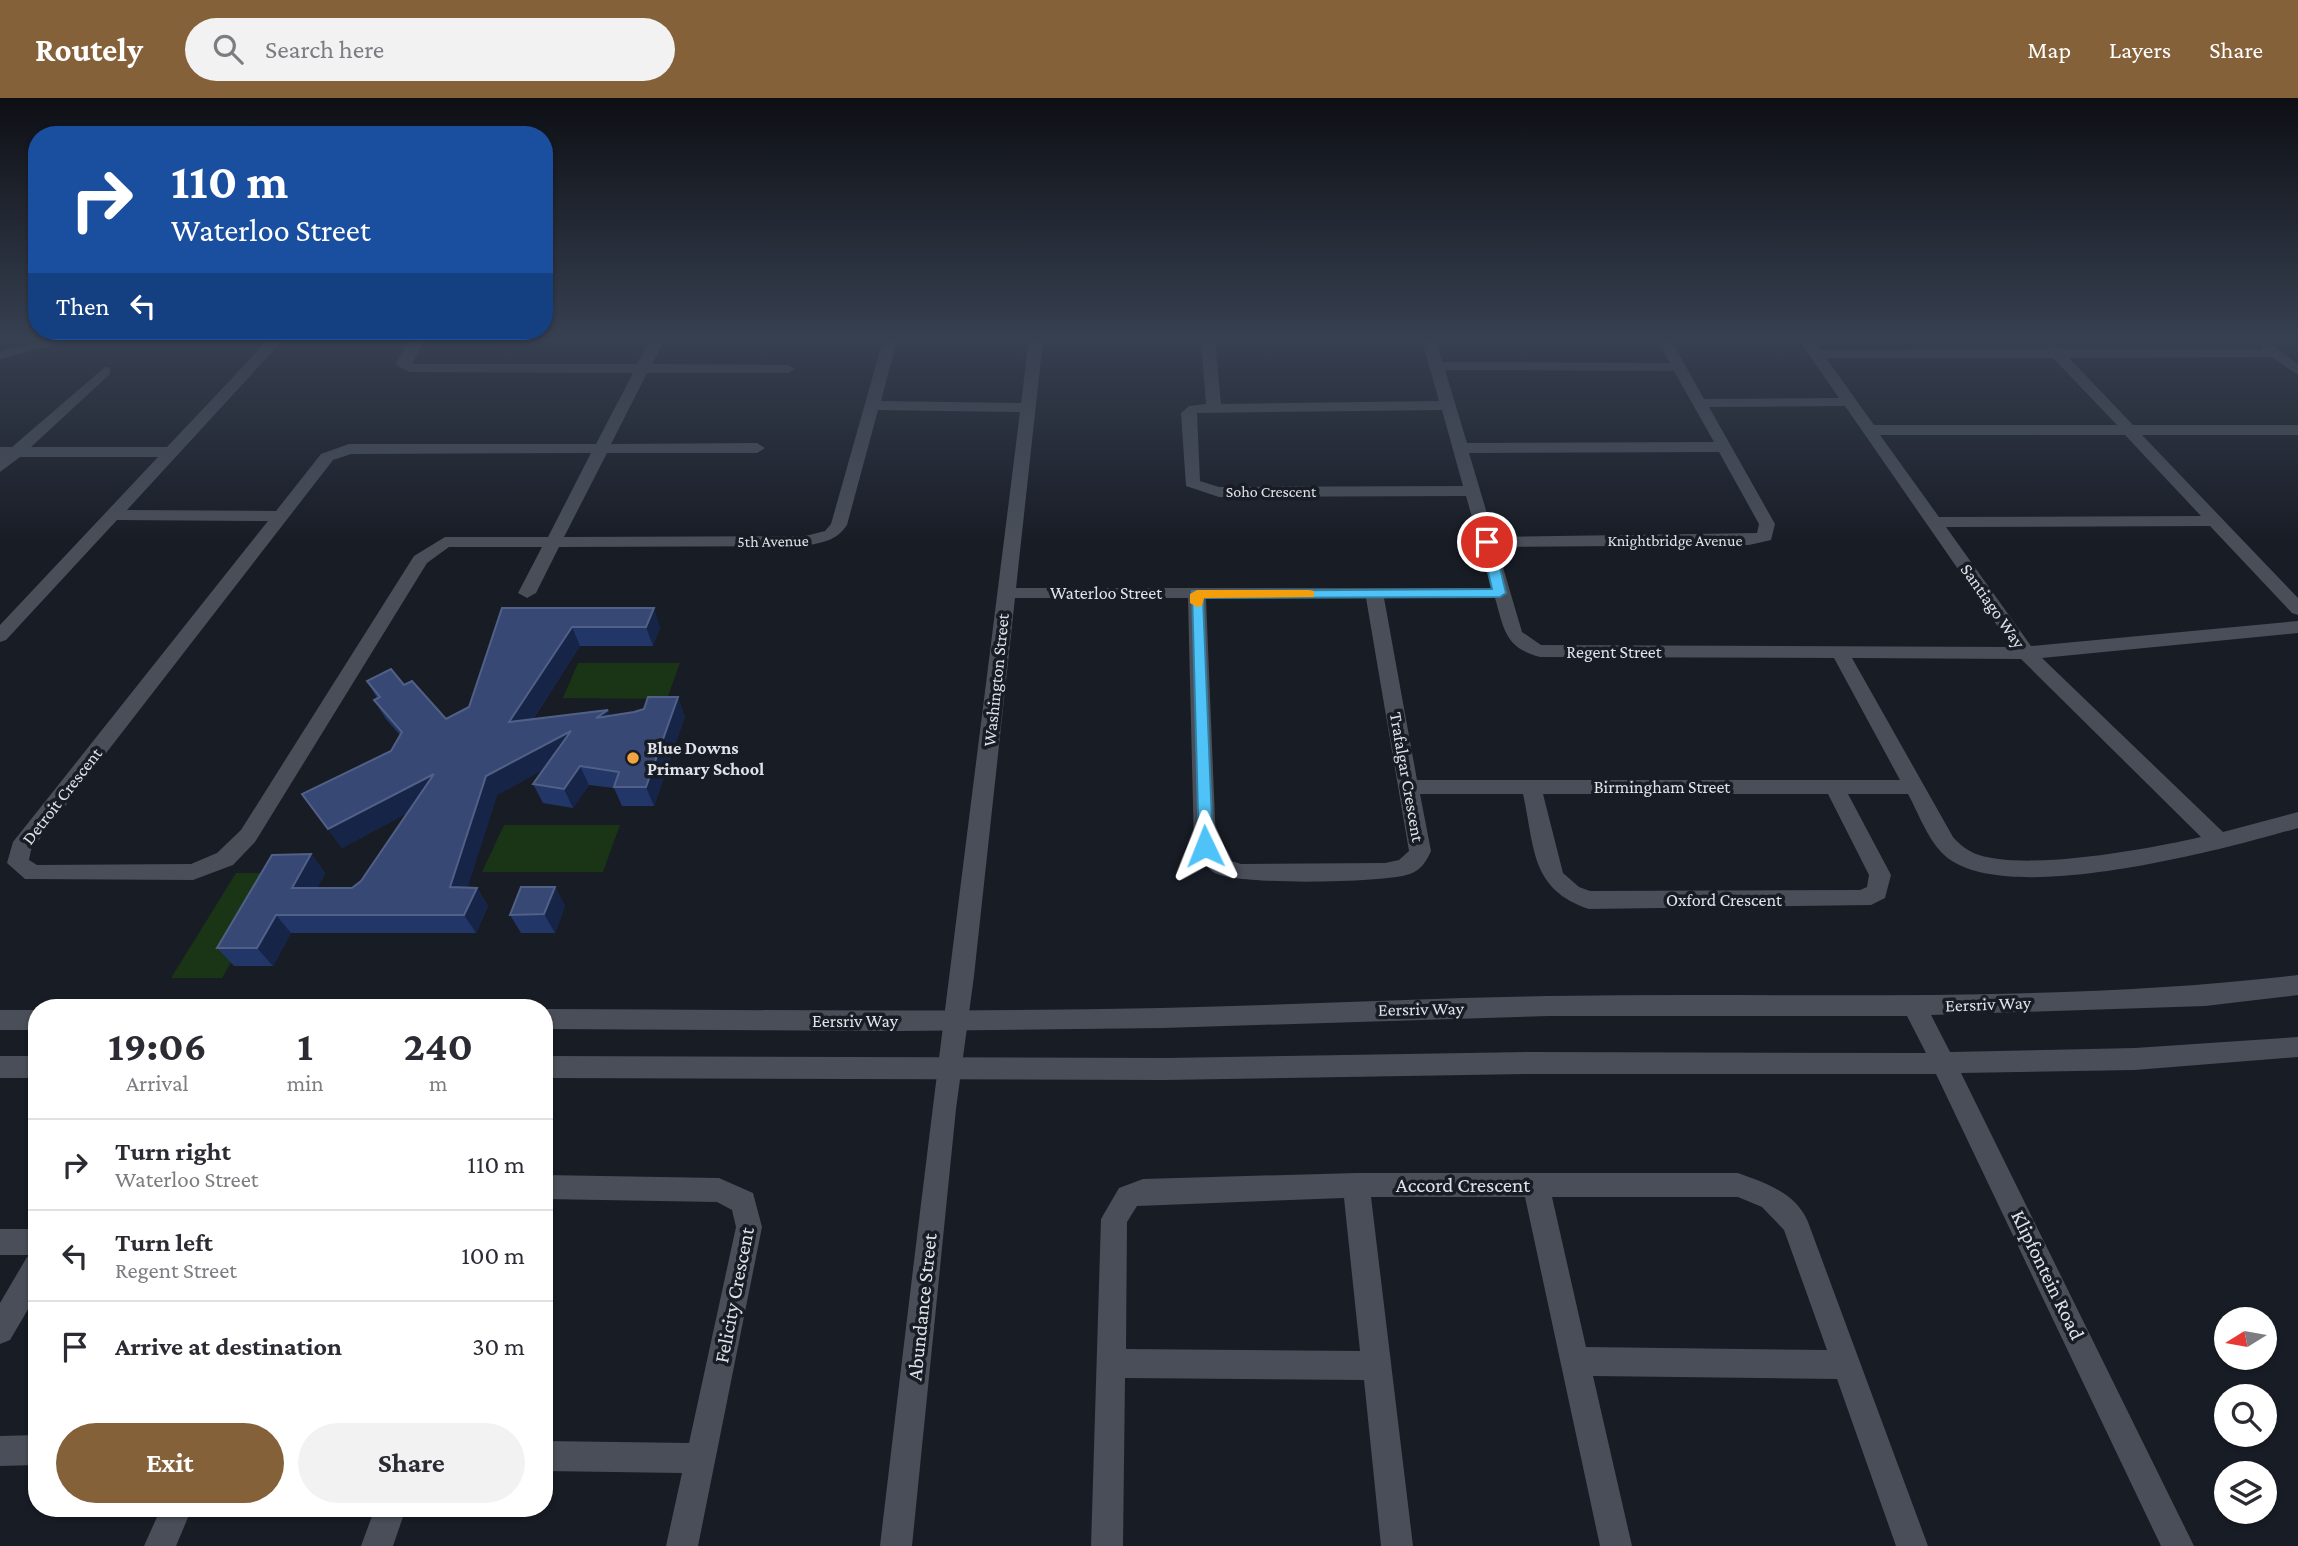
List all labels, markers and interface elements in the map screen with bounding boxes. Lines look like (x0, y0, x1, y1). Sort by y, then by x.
search box (185, 18, 675, 81)
icon: search (209, 30, 247, 68)
text: Routely (35, 31, 143, 68)
text: Search here (265, 35, 384, 64)
text: Map (2027, 36, 2071, 63)
text: Layers (2109, 36, 2171, 63)
text: Share (2209, 36, 2263, 63)
icon: right (56, 154, 147, 245)
text: 110 m (171, 154, 288, 209)
text: Waterloo Street (171, 212, 370, 248)
icon: left (124, 287, 162, 325)
text: Then (56, 292, 110, 321)
street label: Soho Crescent (1226, 483, 1317, 500)
pin (1457, 512, 1517, 572)
icon: arrive (1468, 523, 1506, 561)
street label: 5th Avenue (737, 532, 809, 550)
street label: Knightbridge Avenue (1608, 532, 1742, 550)
street label: Santiago Way (1957, 560, 2030, 653)
street label: Waterloo Street (1050, 583, 1163, 603)
street label: Washington Street (979, 611, 1013, 748)
street label: Regent Street (1566, 642, 1663, 662)
street label: Trafalgar Crescent (1386, 710, 1428, 845)
place label: Blue Downs Primary School (647, 738, 764, 779)
street label: Detroit Crescent (18, 743, 107, 848)
marker: Blue Downs Primary School (625, 750, 641, 766)
street label: Birmingham Street (1594, 777, 1731, 797)
position arrow (1168, 809, 1242, 883)
street label: Oxford Crescent (1666, 890, 1783, 910)
street label: Eersriv Way (1945, 992, 2032, 1015)
street label: Eersriv Way (1378, 998, 1465, 1020)
street label: Eersriv Way (812, 1011, 899, 1031)
text: 19:06 (108, 1022, 207, 1069)
text: 1 (297, 1022, 313, 1069)
text: 240 (403, 1022, 473, 1069)
text: Arrival (126, 1070, 189, 1096)
text: min (287, 1070, 324, 1096)
text: m (429, 1070, 448, 1096)
text: Turn right (115, 1137, 231, 1166)
icon: right (56, 1146, 94, 1184)
text: 110 m (467, 1150, 525, 1179)
text: Waterloo Street (115, 1166, 258, 1192)
street label: Accord Crescent (1396, 1173, 1531, 1197)
street label: Klipfontein Road (2006, 1206, 2090, 1344)
street label: Felicity Crescent (709, 1224, 759, 1365)
text: Turn left (115, 1228, 213, 1257)
street label: Abundance Street (902, 1231, 942, 1382)
icon: left (56, 1237, 94, 1275)
text: 100 m (461, 1241, 525, 1270)
text: Regent Street (115, 1257, 237, 1283)
north arrow (2214, 1307, 2277, 1370)
map controls (2214, 1307, 2277, 1524)
icon: arrive (56, 1328, 94, 1366)
text: Arrive at destination (115, 1332, 342, 1361)
text: 30 m (472, 1332, 525, 1361)
button: search (2214, 1384, 2277, 1447)
button: Exit (56, 1423, 284, 1503)
button: Share (298, 1423, 525, 1503)
button: layers (2214, 1461, 2277, 1524)

